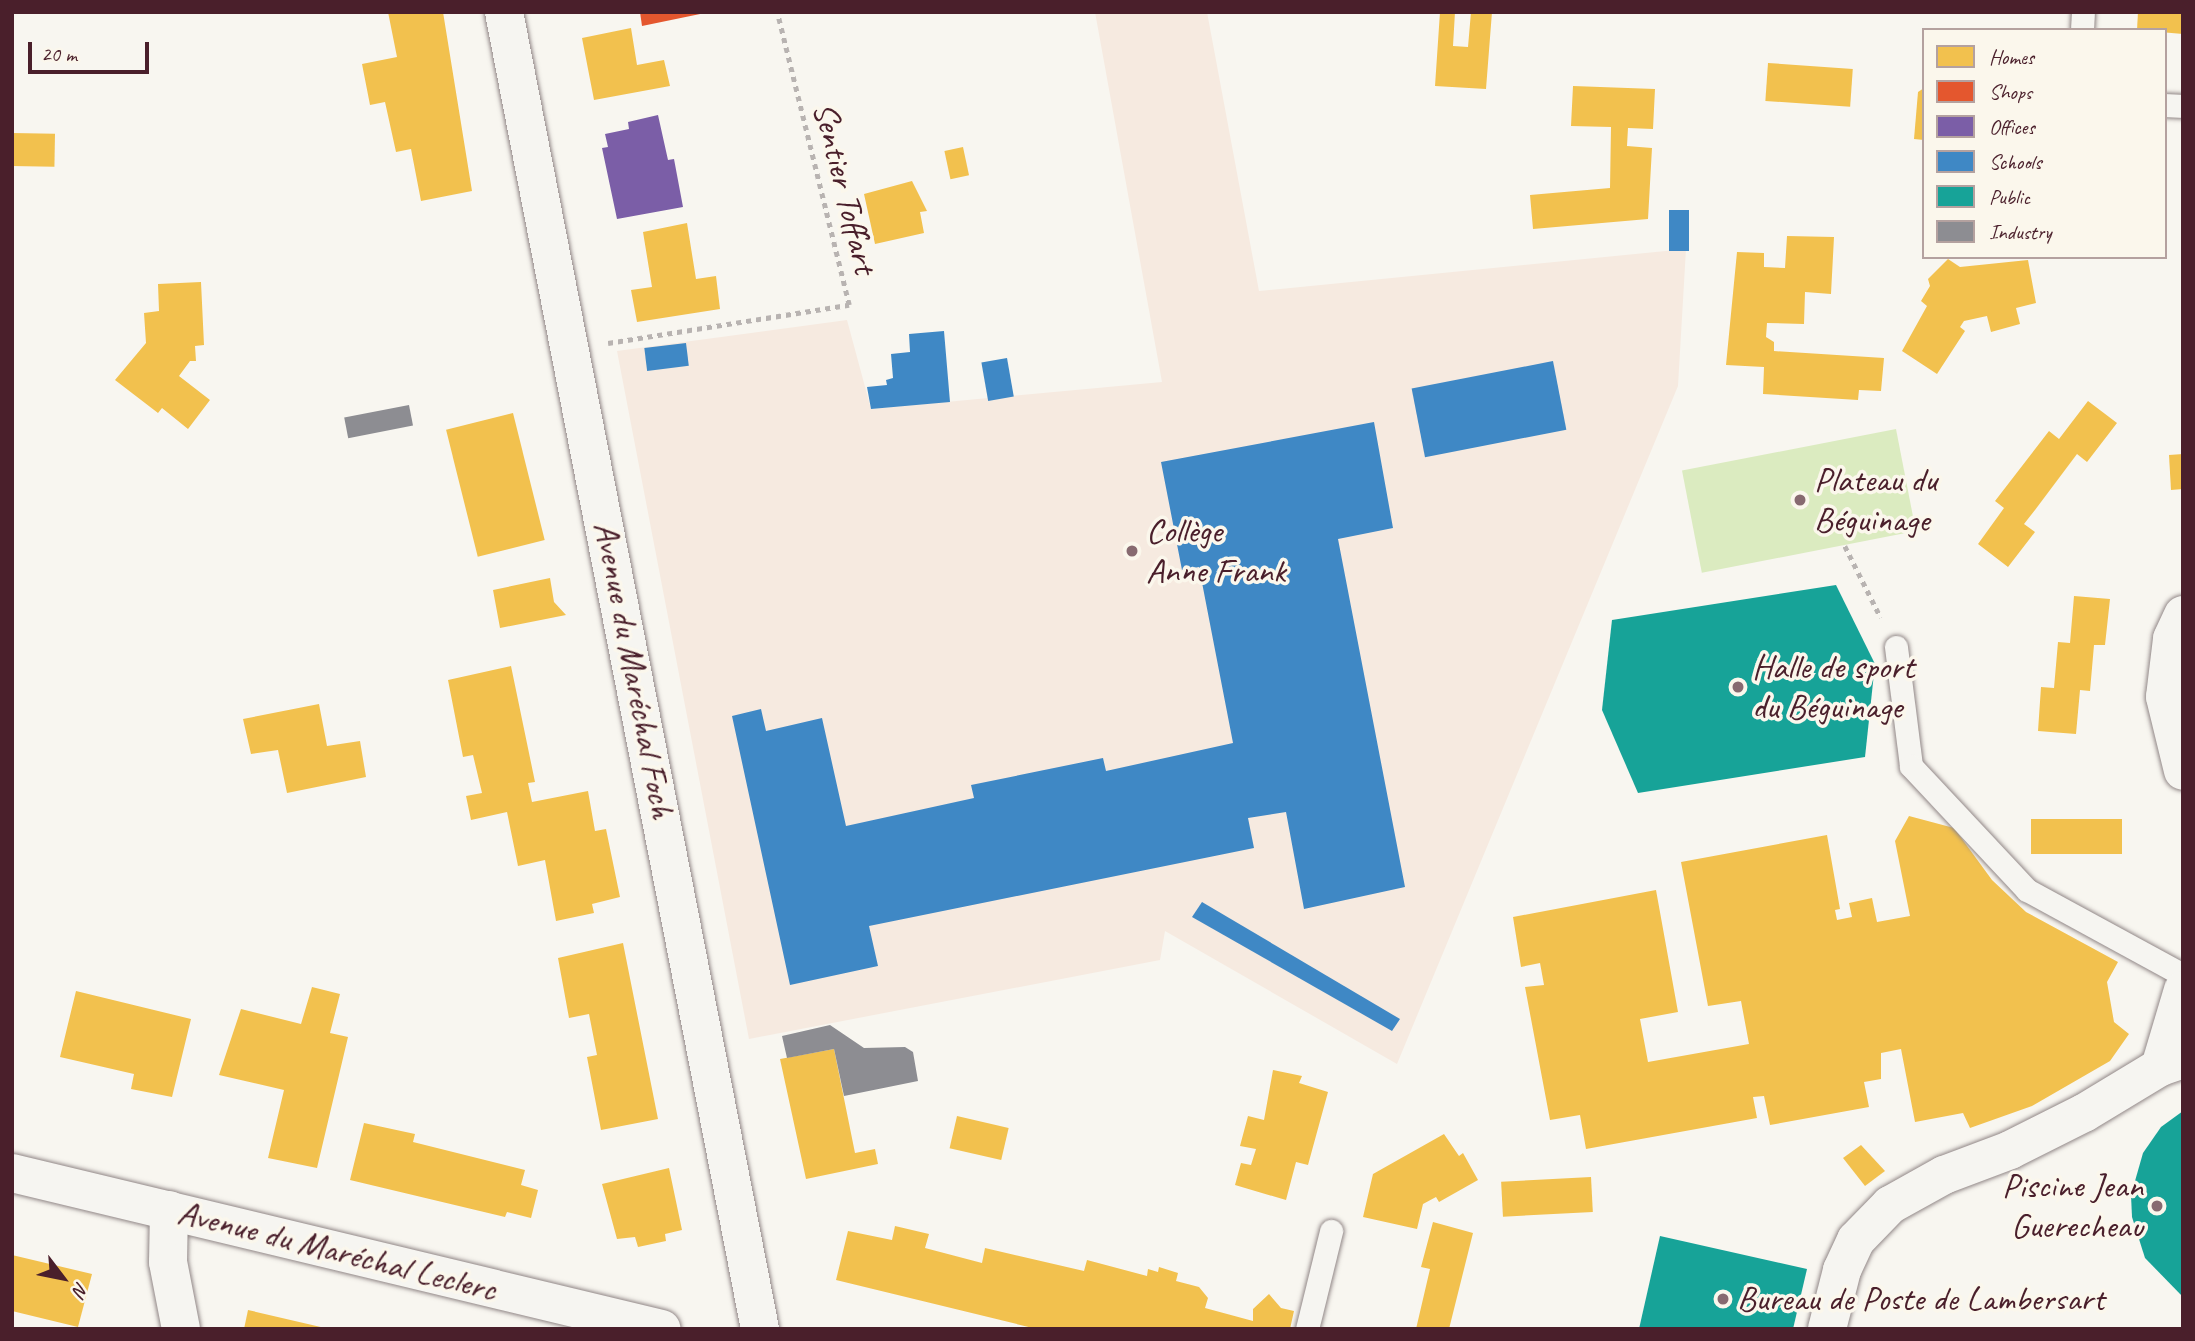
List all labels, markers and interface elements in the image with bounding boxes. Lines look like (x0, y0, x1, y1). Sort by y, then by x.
scale bar (32, 28, 152, 72)
legend (1922, 28, 2167, 259)
text: 20 m (41, 41, 77, 67)
text: Homes (1989, 44, 2034, 70)
text: Shops (1989, 79, 2032, 105)
street label: Sentier Toffart (803, 98, 887, 278)
text: Offices (1989, 114, 2035, 140)
text: Schools (1989, 149, 2041, 175)
text: Public (1989, 184, 2030, 210)
text: Industry (1989, 219, 2052, 245)
place label: Plateau du Béguinage (1814, 459, 1937, 541)
marker: Plateau du Béguinage (1792, 492, 1808, 508)
place label: Collège Anne Frank (1146, 510, 1286, 592)
street label: Avenue du Maréchal Foch (585, 518, 683, 822)
marker: Collège Anne Frank (1124, 543, 1140, 559)
place label: Halle de sport du Béguinage (1752, 646, 1914, 728)
marker: Halle de sport du Béguinage (1730, 679, 1746, 695)
place label: Piscine Jean Guerecheau (2002, 1165, 2143, 1247)
street label: Avenue du Maréchal Leclerc (173, 1191, 501, 1311)
marker: Piscine Jean Guerecheau (2149, 1198, 2165, 1214)
north arrow (28, 1243, 98, 1313)
text: N (68, 1278, 94, 1300)
place label: Bureau de Poste de Lambersart (1737, 1278, 2105, 1320)
marker: Bureau de Poste de Lambersart (1715, 1291, 1731, 1307)

